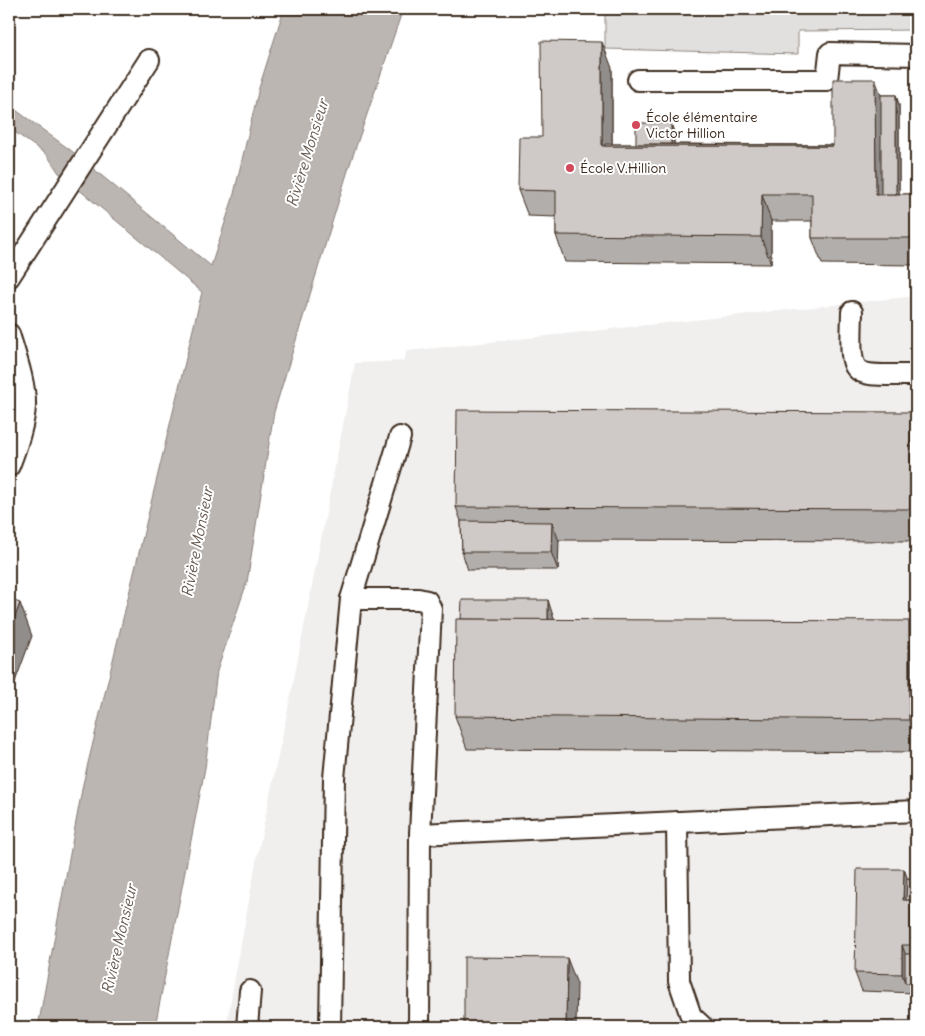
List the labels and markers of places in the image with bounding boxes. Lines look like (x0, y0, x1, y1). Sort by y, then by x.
place label: École élémentaire Victor Hillion (646, 108, 758, 142)
marker: École élémentaire Victor Hillion (630, 119, 642, 131)
place label: École V.Hillion (580, 159, 666, 177)
marker: École V.Hillion (564, 162, 576, 174)

